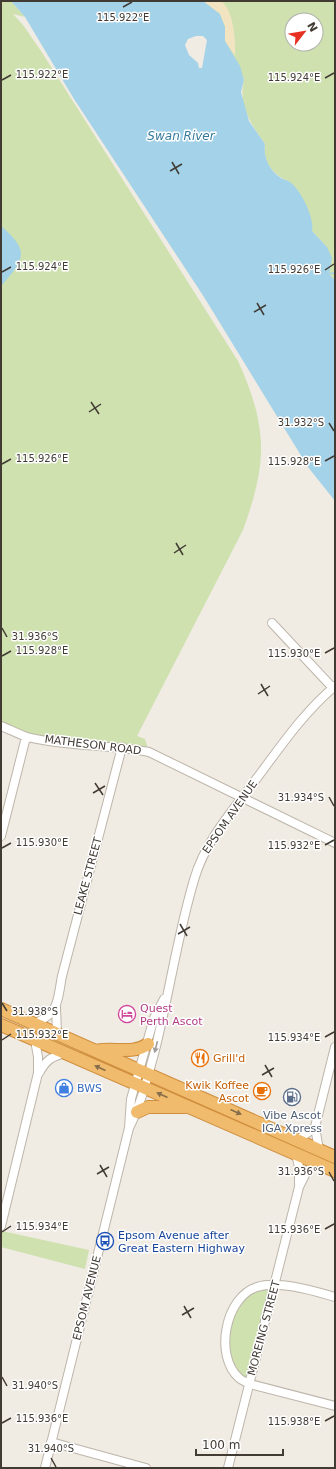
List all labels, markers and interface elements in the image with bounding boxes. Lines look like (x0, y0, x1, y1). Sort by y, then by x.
text: 115.922°E (97, 12, 149, 23)
north arrow (284, 12, 324, 52)
text: N (304, 20, 320, 34)
text: 115.922°E (16, 69, 68, 80)
text: 115.924°E (268, 72, 320, 83)
water label: Swan River (147, 129, 216, 143)
text: 115.924°E (16, 261, 68, 272)
text: 115.926°E (268, 264, 320, 275)
text: 31.932°S (278, 417, 324, 428)
text: 115.926°E (16, 453, 68, 464)
text: 115.928°E (268, 456, 320, 467)
text: 31.936°S (12, 631, 58, 642)
text: 115.928°E (16, 645, 68, 656)
text: 115.930°E (268, 648, 320, 659)
street label: MATHESON ROAD (44, 733, 142, 757)
street label: EPSOM AVENUE (200, 778, 260, 856)
text: 31.934°S (278, 792, 324, 803)
street label: LEAKE STREET (71, 835, 105, 916)
text: 115.930°E (16, 837, 68, 848)
text: 115.932°E (268, 840, 320, 851)
place label: Quest Perth Ascot (140, 1002, 203, 1028)
hotel icon: Quest Perth Ascot (117, 1004, 137, 1024)
text: 31.938°S (12, 1006, 58, 1017)
text: 115.932°E (16, 1029, 68, 1040)
text: 115.934°E (268, 1032, 320, 1043)
one-way arrow (152, 1040, 158, 1053)
restaurant icon: Grill'd (190, 1048, 210, 1068)
place label: Grill'd (213, 1052, 245, 1065)
one-way arrow (95, 1065, 106, 1071)
shop icon: BWS (54, 1078, 74, 1098)
place label: Kwik Koffee Ascot (185, 1079, 250, 1105)
cafe icon: Kwik Koffee Ascot (252, 1081, 272, 1101)
place label: BWS (77, 1082, 102, 1095)
fuel station icon: Vibe Ascot IGA Xpress (282, 1087, 302, 1107)
one-way arrow (156, 1092, 168, 1098)
place label: Vibe Ascot IGA Xpress (262, 1109, 322, 1135)
one-way arrow (230, 1110, 242, 1116)
text: 31.936°S (278, 1166, 324, 1177)
text: 115.934°E (16, 1221, 68, 1232)
text: 115.936°E (268, 1224, 320, 1235)
place label: Epsom Avenue after Great Eastern Highway (118, 1229, 245, 1255)
bus stop icon: Epsom Avenue after Great Eastern Highway (95, 1231, 115, 1251)
street label: EPSOM AVENUE (70, 1254, 104, 1342)
street label: MOREING STREET (245, 1279, 283, 1377)
text: 31.940°S (12, 1380, 58, 1391)
text: 115.936°E (16, 1413, 68, 1424)
text: 115.938°E (268, 1416, 320, 1427)
scale bar (196, 1431, 283, 1457)
text: 100 m (202, 1438, 240, 1452)
text: 31.940°S (28, 1443, 74, 1454)

